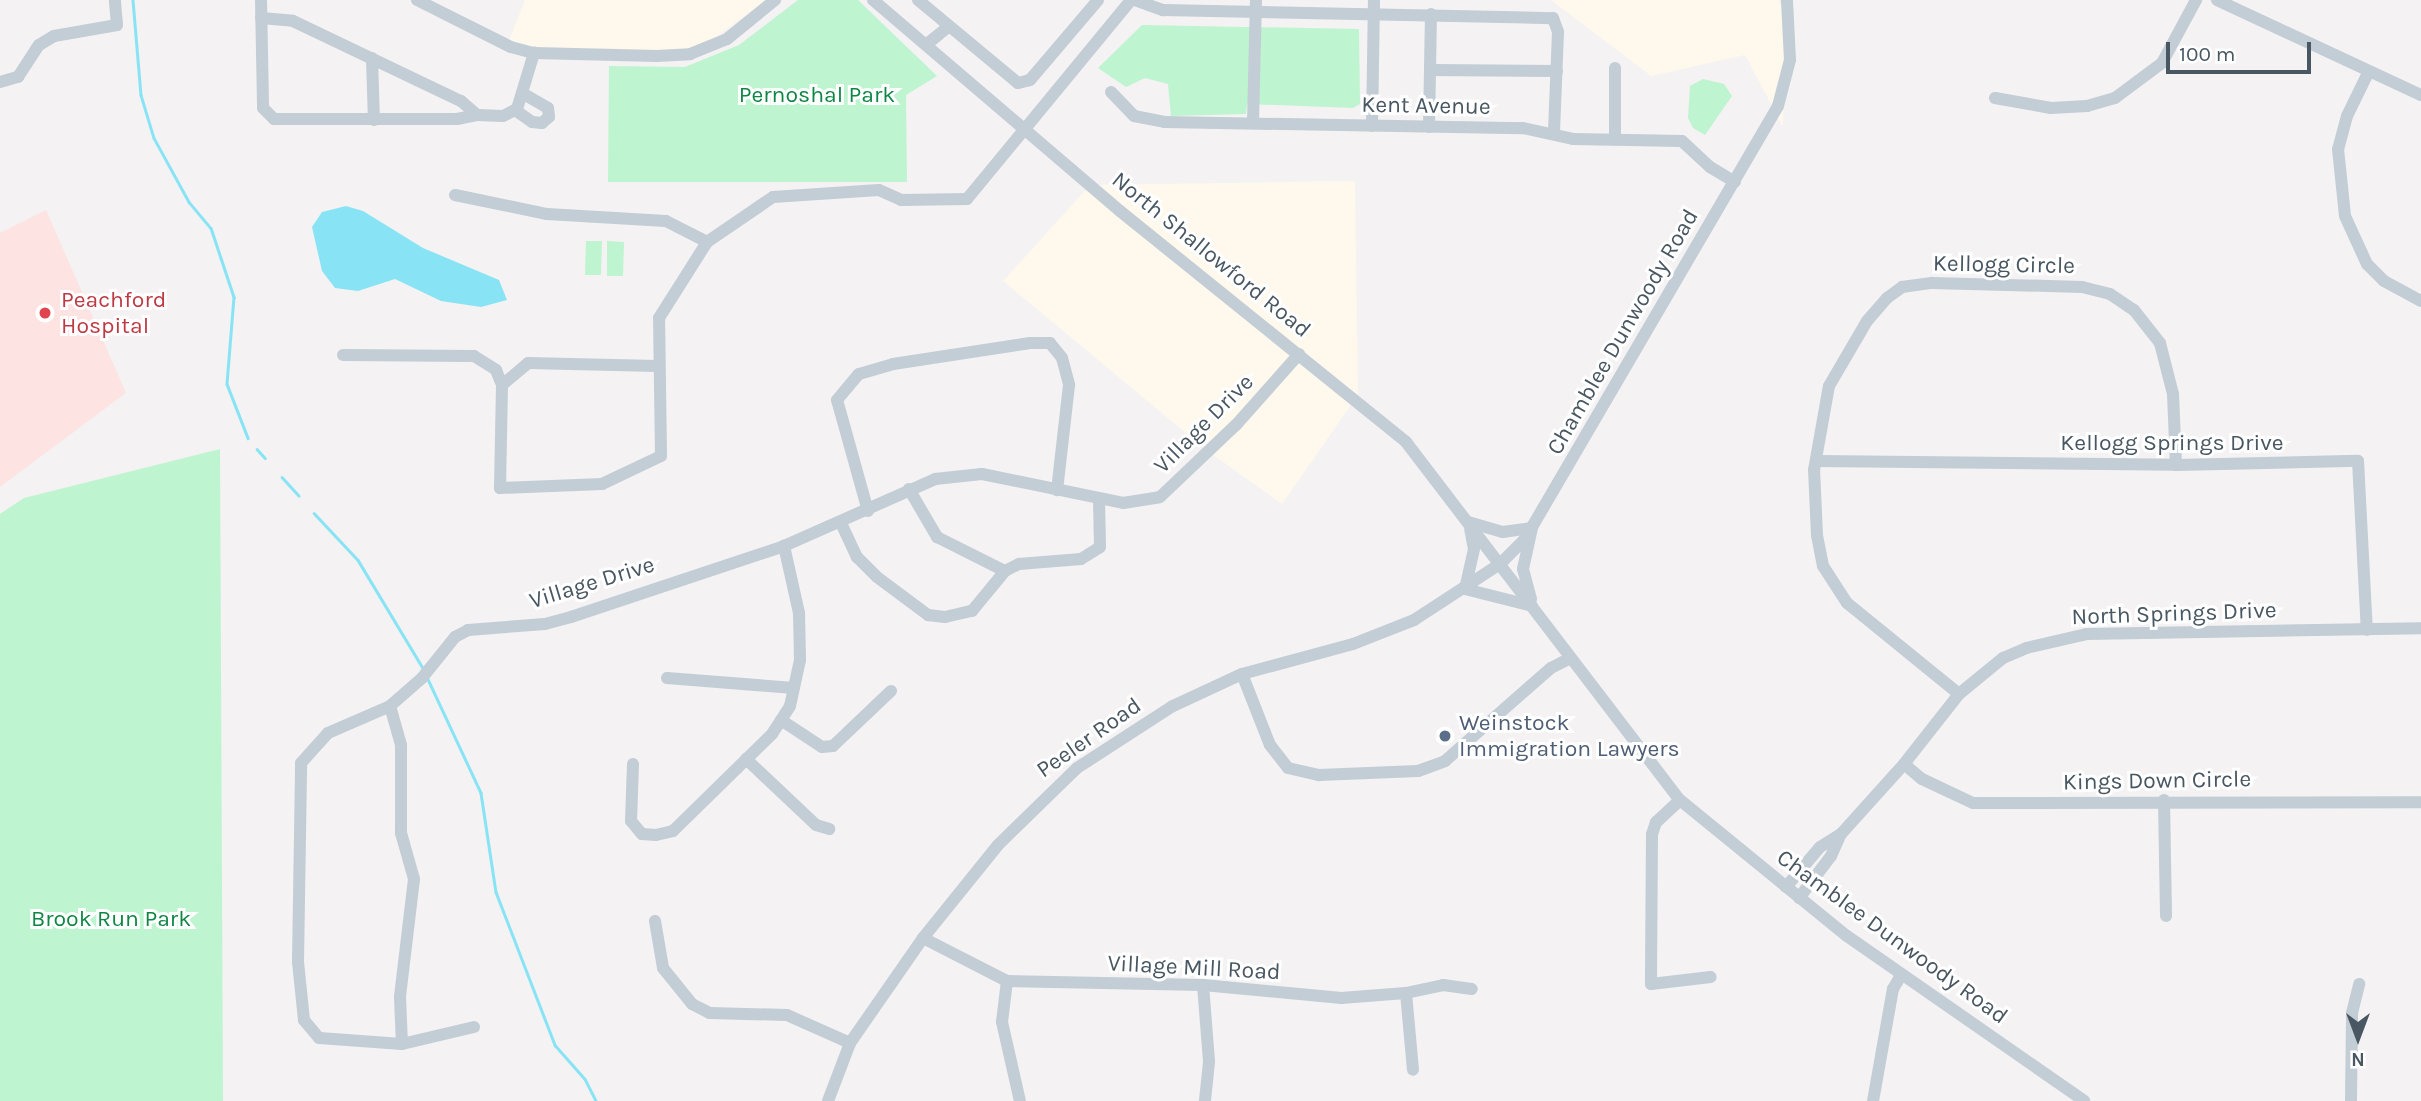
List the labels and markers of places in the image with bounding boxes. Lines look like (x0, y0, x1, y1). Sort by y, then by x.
place label: Peachford Hospital (61, 286, 166, 340)
marker: Peachford Hospital (35, 303, 55, 323)
place label: Weinstock Immigration Lawyers (1459, 709, 1680, 763)
marker: Weinstock Immigration Lawyers (1437, 728, 1453, 744)

